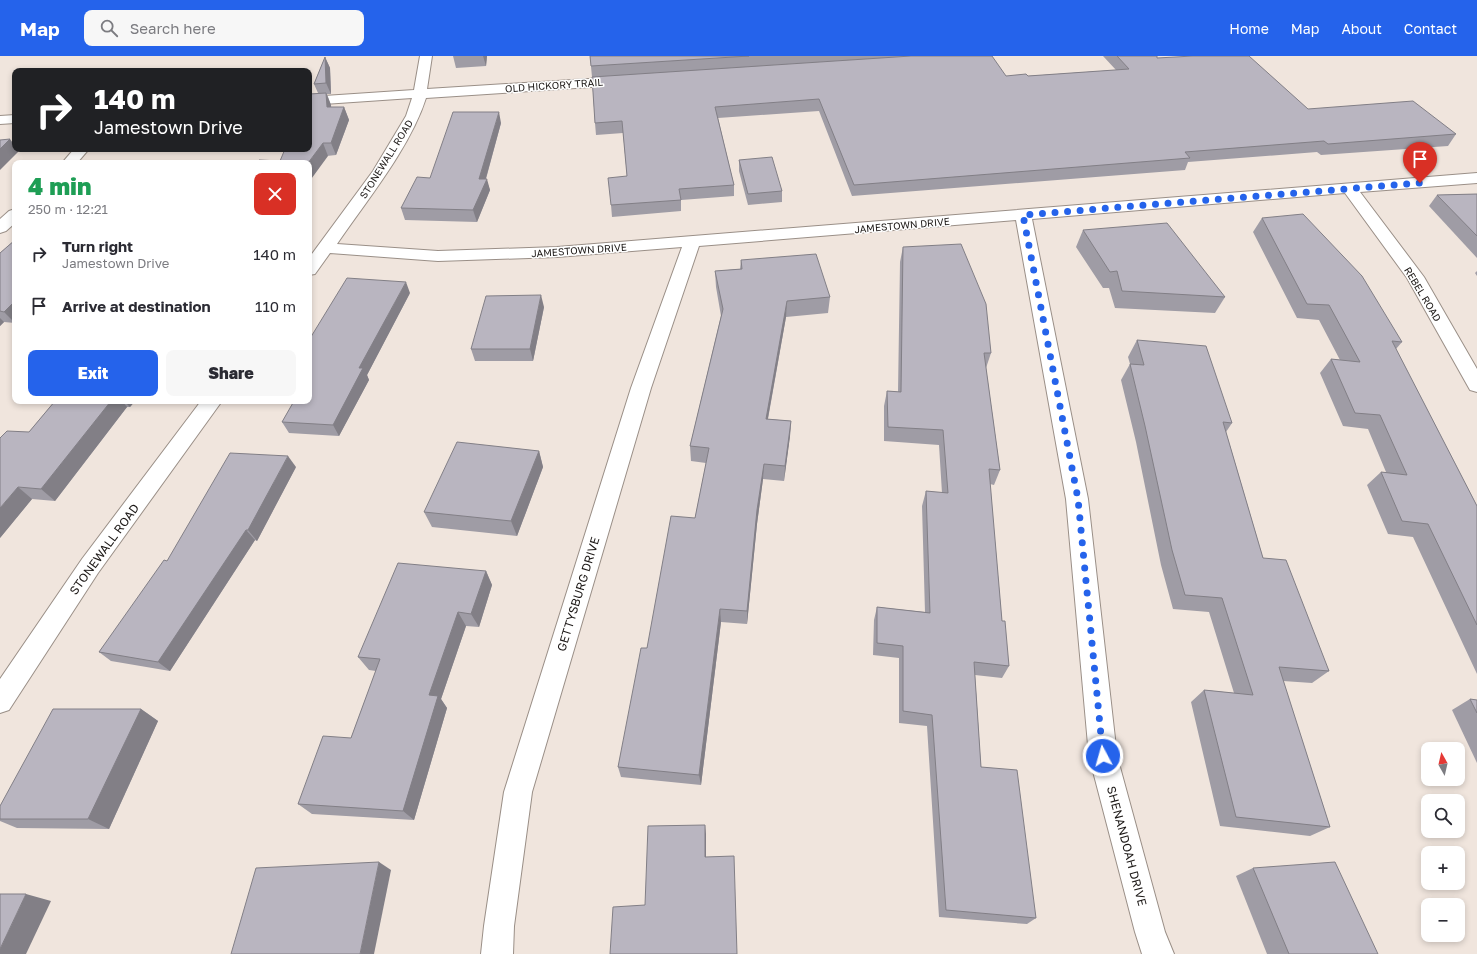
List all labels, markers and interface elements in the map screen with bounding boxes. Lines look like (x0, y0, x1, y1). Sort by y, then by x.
search box (84, 10, 364, 46)
text: Map (20, 17, 60, 40)
icon: search (98, 17, 120, 39)
text: Search here (130, 19, 216, 37)
text: Home (1229, 20, 1269, 37)
text: Map (1291, 20, 1319, 37)
text: About (1341, 20, 1382, 37)
text: Contact (1404, 20, 1457, 37)
street label: OLD HICKORY TRAIL (505, 76, 604, 94)
text: 140 m (94, 82, 176, 115)
icon: right (28, 84, 80, 136)
text: Jamestown Drive (94, 116, 243, 138)
street label: STONEWALL ROAD (357, 117, 415, 201)
pin (1403, 142, 1437, 183)
icon: arrive (1409, 148, 1431, 170)
text: 4 min (28, 171, 92, 200)
button: close (254, 173, 296, 215)
text: 250 m · 12:21 (28, 201, 108, 217)
street label: JAMESTOWN DRIVE (854, 215, 950, 235)
text: Turn right (62, 237, 133, 255)
street label: JAMESTOWN DRIVE (531, 241, 627, 259)
icon: right (28, 243, 50, 265)
text: 140 m (253, 245, 296, 263)
text: Jamestown Drive (62, 255, 169, 271)
street label: REBEL ROAD (1402, 265, 1444, 323)
icon: arrive (28, 295, 50, 317)
text: Arrive at destination (62, 297, 211, 315)
text: 110 m (255, 297, 296, 315)
button: Exit (28, 350, 158, 396)
button: Share (166, 350, 296, 396)
street label: STONEWALL ROAD (66, 501, 142, 597)
street label: GETTYSBURG DRIVE (553, 535, 603, 653)
position arrow (1082, 735, 1124, 777)
north arrow (1421, 742, 1465, 786)
map controls (1421, 742, 1465, 942)
street label: SHENANDOAH DRIVE (1104, 785, 1150, 907)
button: search (1421, 794, 1465, 838)
button: + (1421, 846, 1465, 890)
button: − (1421, 898, 1465, 942)

